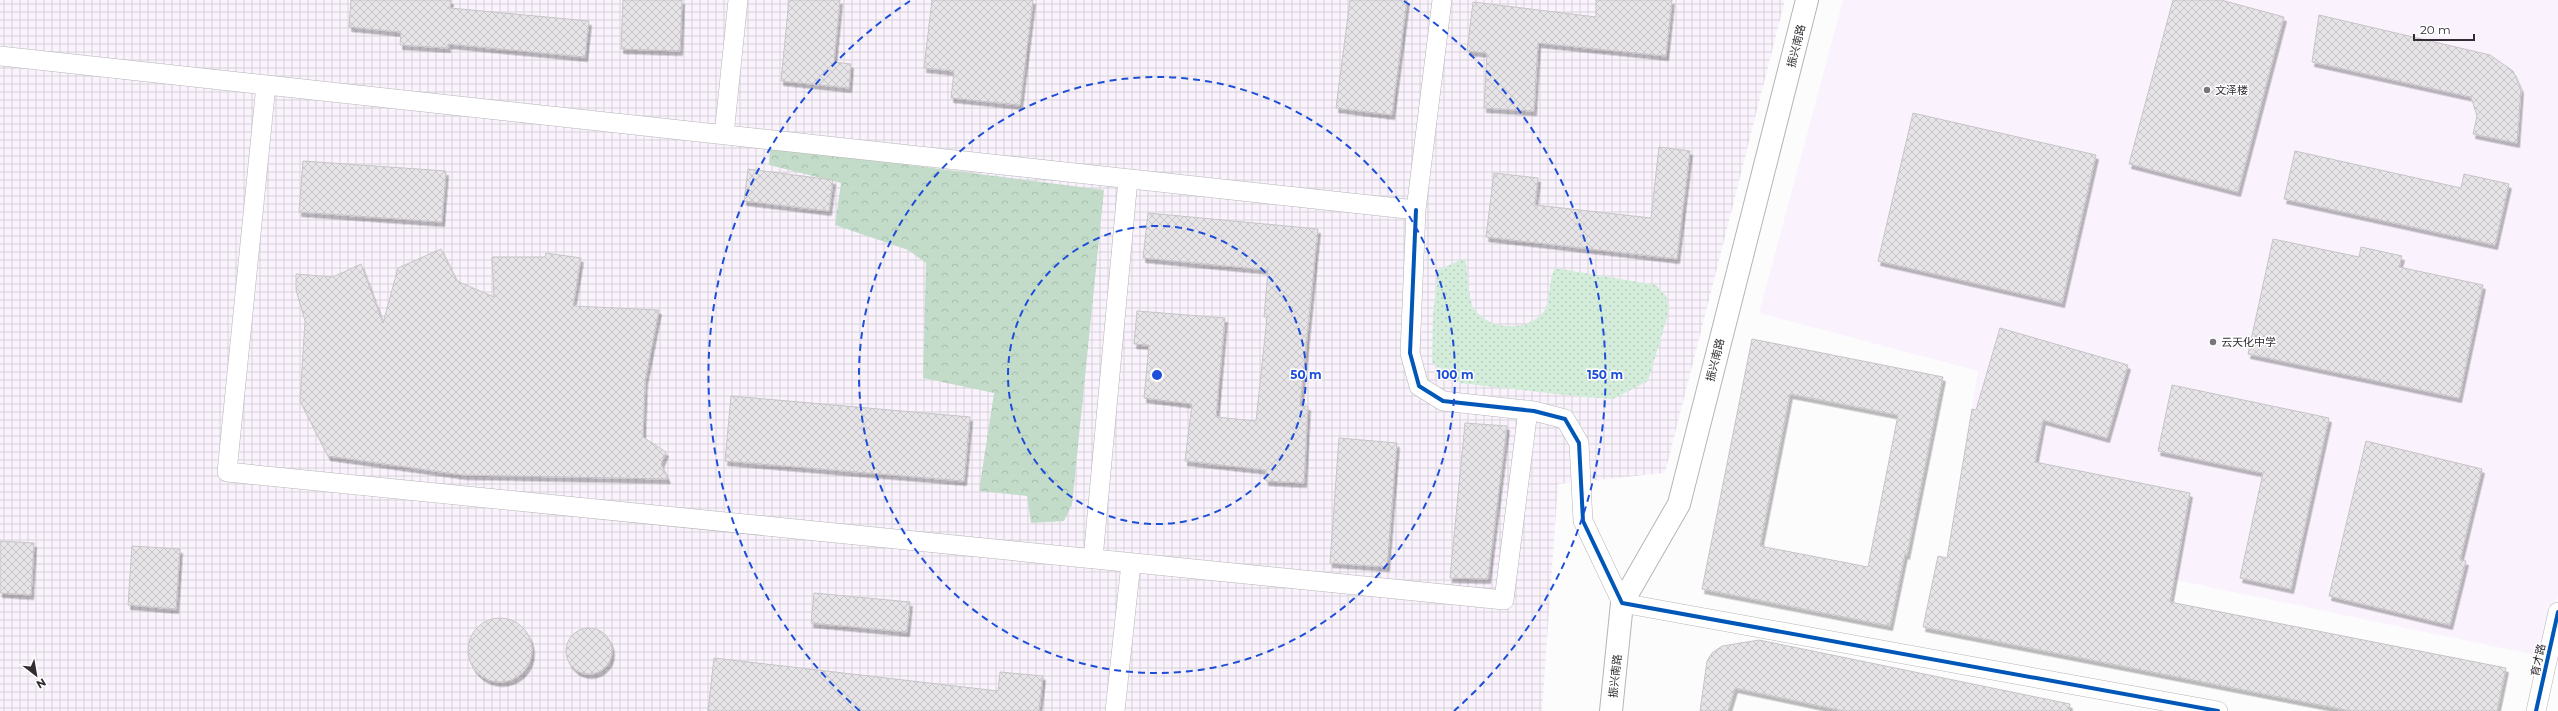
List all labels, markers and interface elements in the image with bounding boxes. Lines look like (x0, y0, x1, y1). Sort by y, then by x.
scale bar (2414, 16, 2474, 42)
text: 20 m (2420, 22, 2451, 37)
street label: 振兴南路 (1784, 23, 1808, 69)
place label: 文泽楼 (2215, 83, 2248, 97)
marker: 文泽楼 (2202, 85, 2212, 95)
place label: 云天化中学 (2221, 335, 2276, 349)
street label: 振兴南路 (1703, 337, 1727, 383)
marker: 云天化中学 (2208, 337, 2218, 347)
text: 50 m (1290, 367, 1322, 382)
text: 100 m (1437, 367, 1473, 382)
text: 150 m (1587, 367, 1623, 382)
centre of rings (1150, 368, 1164, 382)
street label: 育才路 (2528, 642, 2548, 678)
street label: 振兴南路 (1606, 653, 1624, 699)
north arrow (16, 655, 56, 695)
text: N (34, 675, 49, 692)

